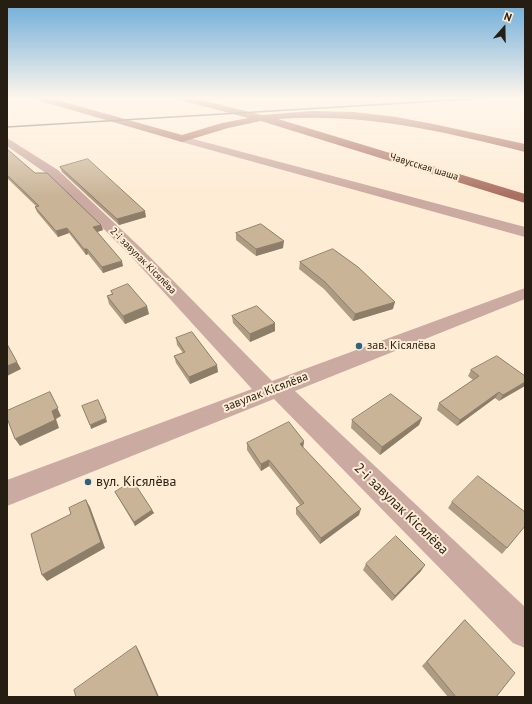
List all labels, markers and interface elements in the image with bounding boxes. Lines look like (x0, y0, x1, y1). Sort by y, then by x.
north arrow (484, 8, 524, 48)
text: N (502, 9, 514, 25)
street label: Чавусская шаша (388, 151, 460, 183)
street label: 2-і завулак Кісялёва (107, 225, 179, 297)
place label: зав. Кісялёва (367, 339, 436, 353)
marker: зав. Кісялёва (354, 341, 364, 351)
street label: завулак Кісялёва (222, 369, 310, 415)
street label: 2-і завулак Кісялёва (350, 460, 452, 558)
place label: вул. Кісялёва (96, 474, 176, 490)
marker: вул. Кісялёва (83, 477, 93, 487)

